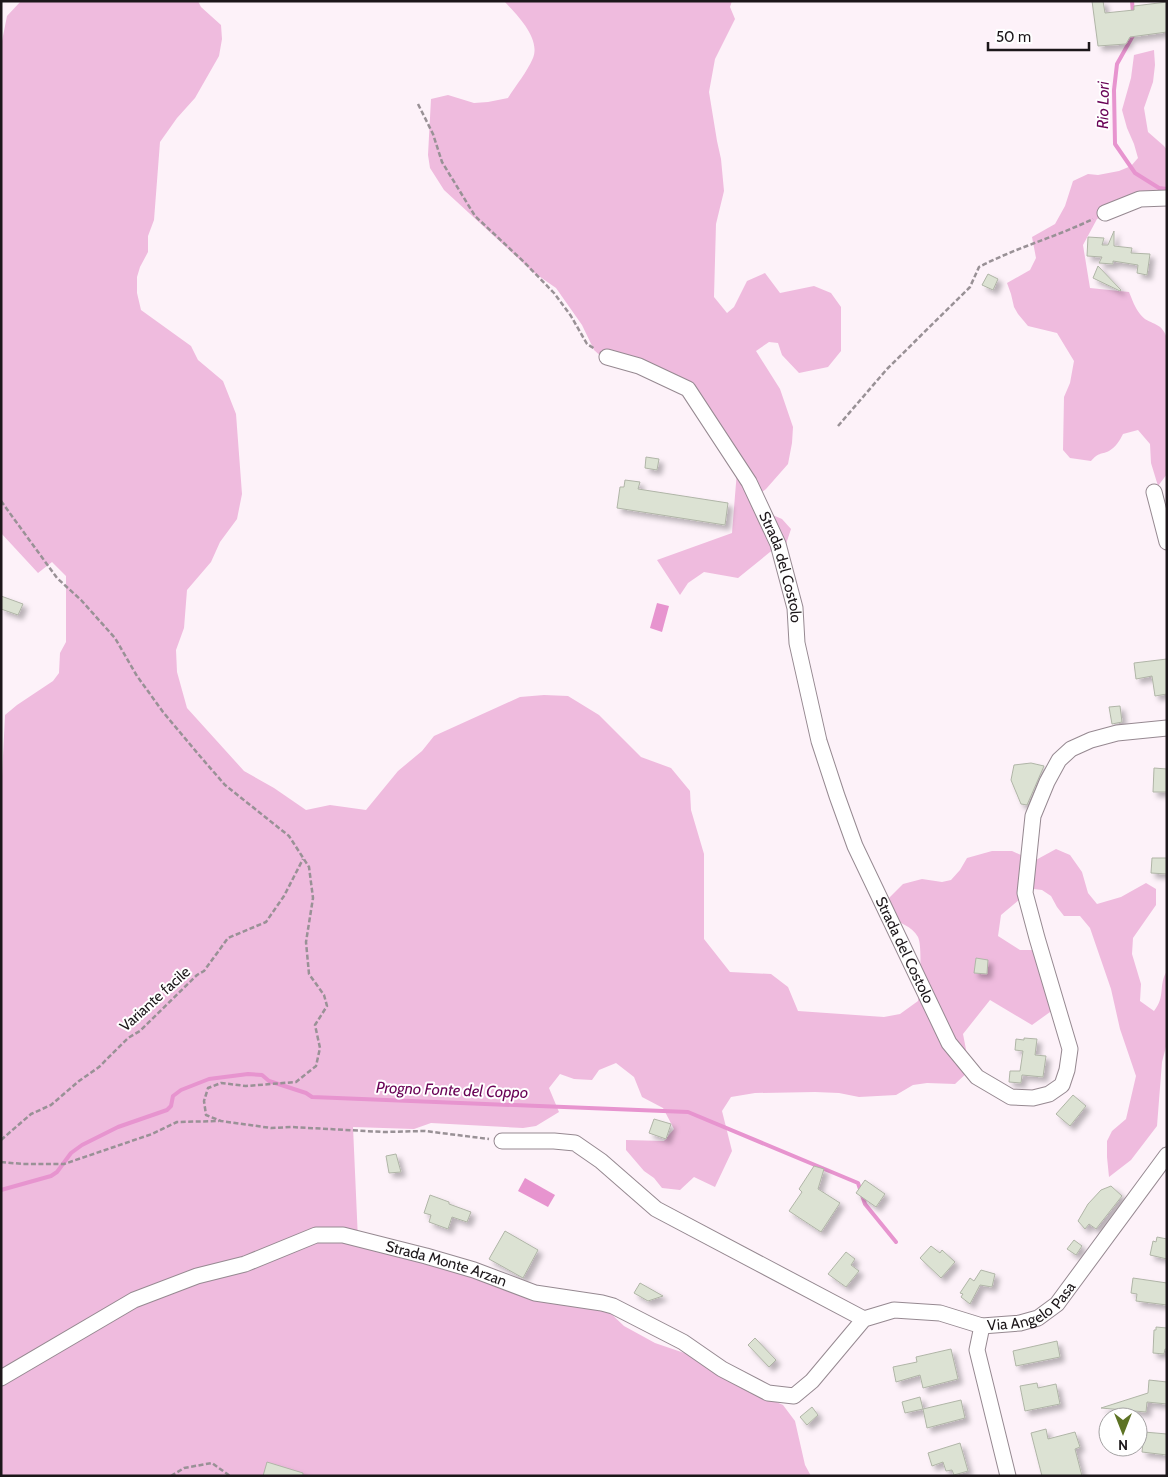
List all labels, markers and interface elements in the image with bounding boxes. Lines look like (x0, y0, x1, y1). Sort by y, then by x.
scale bar (988, 20, 1089, 52)
text: 50 m (996, 28, 1031, 46)
water label: Rio Lori (1093, 80, 1113, 129)
street label: Strada del Costolo (755, 509, 805, 623)
street label: Strada del Costolo (872, 894, 938, 1006)
street label: Variante facile (116, 963, 194, 1035)
water label: Progno Fonte del Coppo (376, 1078, 528, 1102)
street label: Strada Monte Arzan (384, 1237, 509, 1291)
street label: Via Angelo Pasa (986, 1278, 1080, 1335)
north arrow (1098, 1407, 1148, 1457)
text: N (1118, 1436, 1128, 1454)

